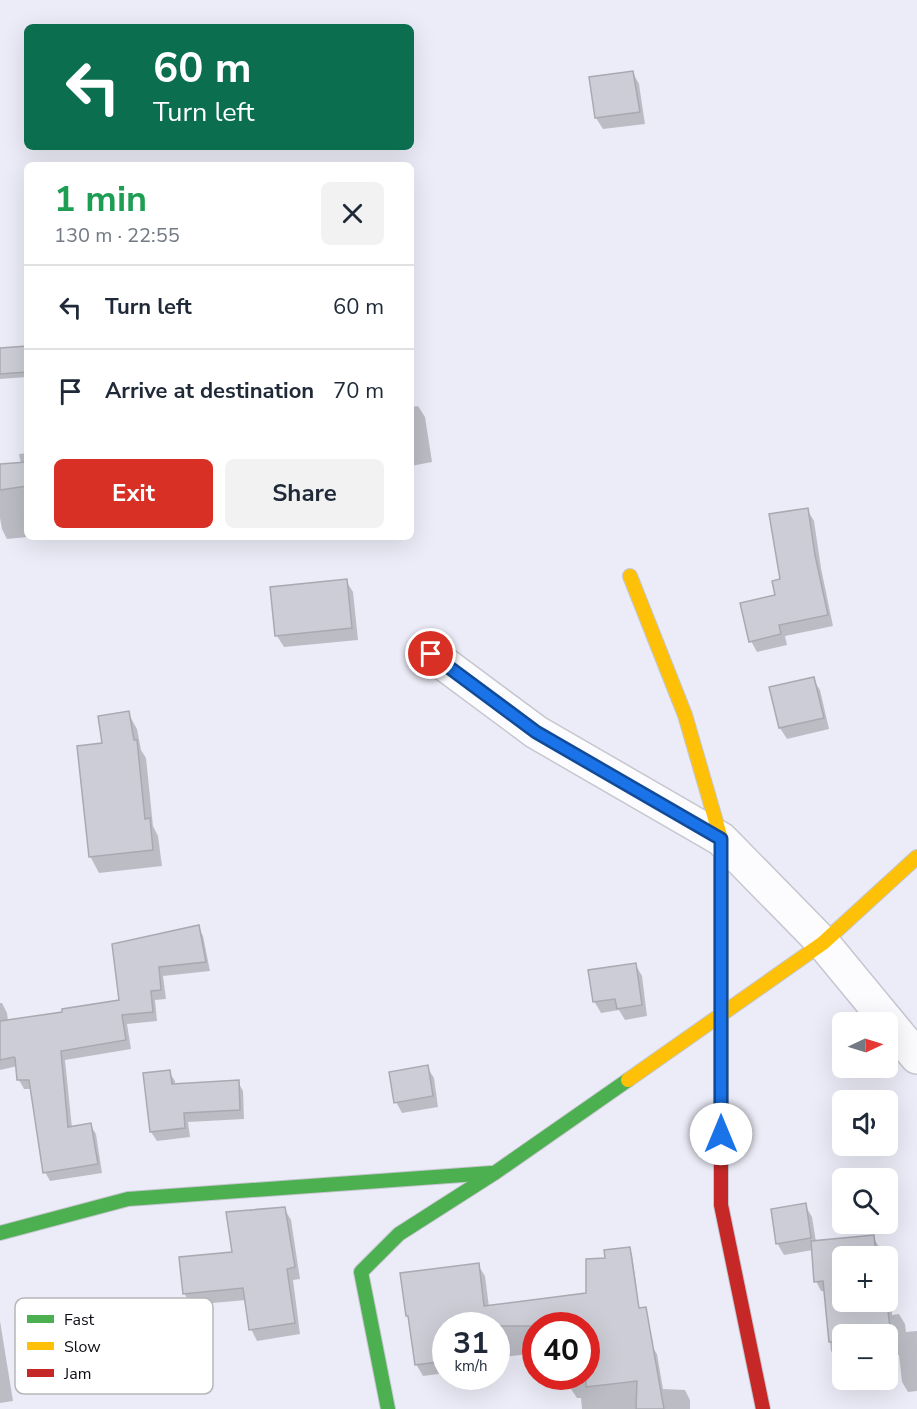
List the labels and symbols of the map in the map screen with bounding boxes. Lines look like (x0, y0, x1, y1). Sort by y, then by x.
pin (405, 628, 456, 679)
north arrow (832, 1012, 898, 1078)
position arrow (689, 1102, 753, 1166)
legend (15, 1298, 213, 1394)
text: Fast (64, 1309, 95, 1331)
speed limit sign: 40 (522, 1312, 600, 1390)
text: Slow (64, 1336, 101, 1358)
text: Jam (63, 1363, 91, 1385)

